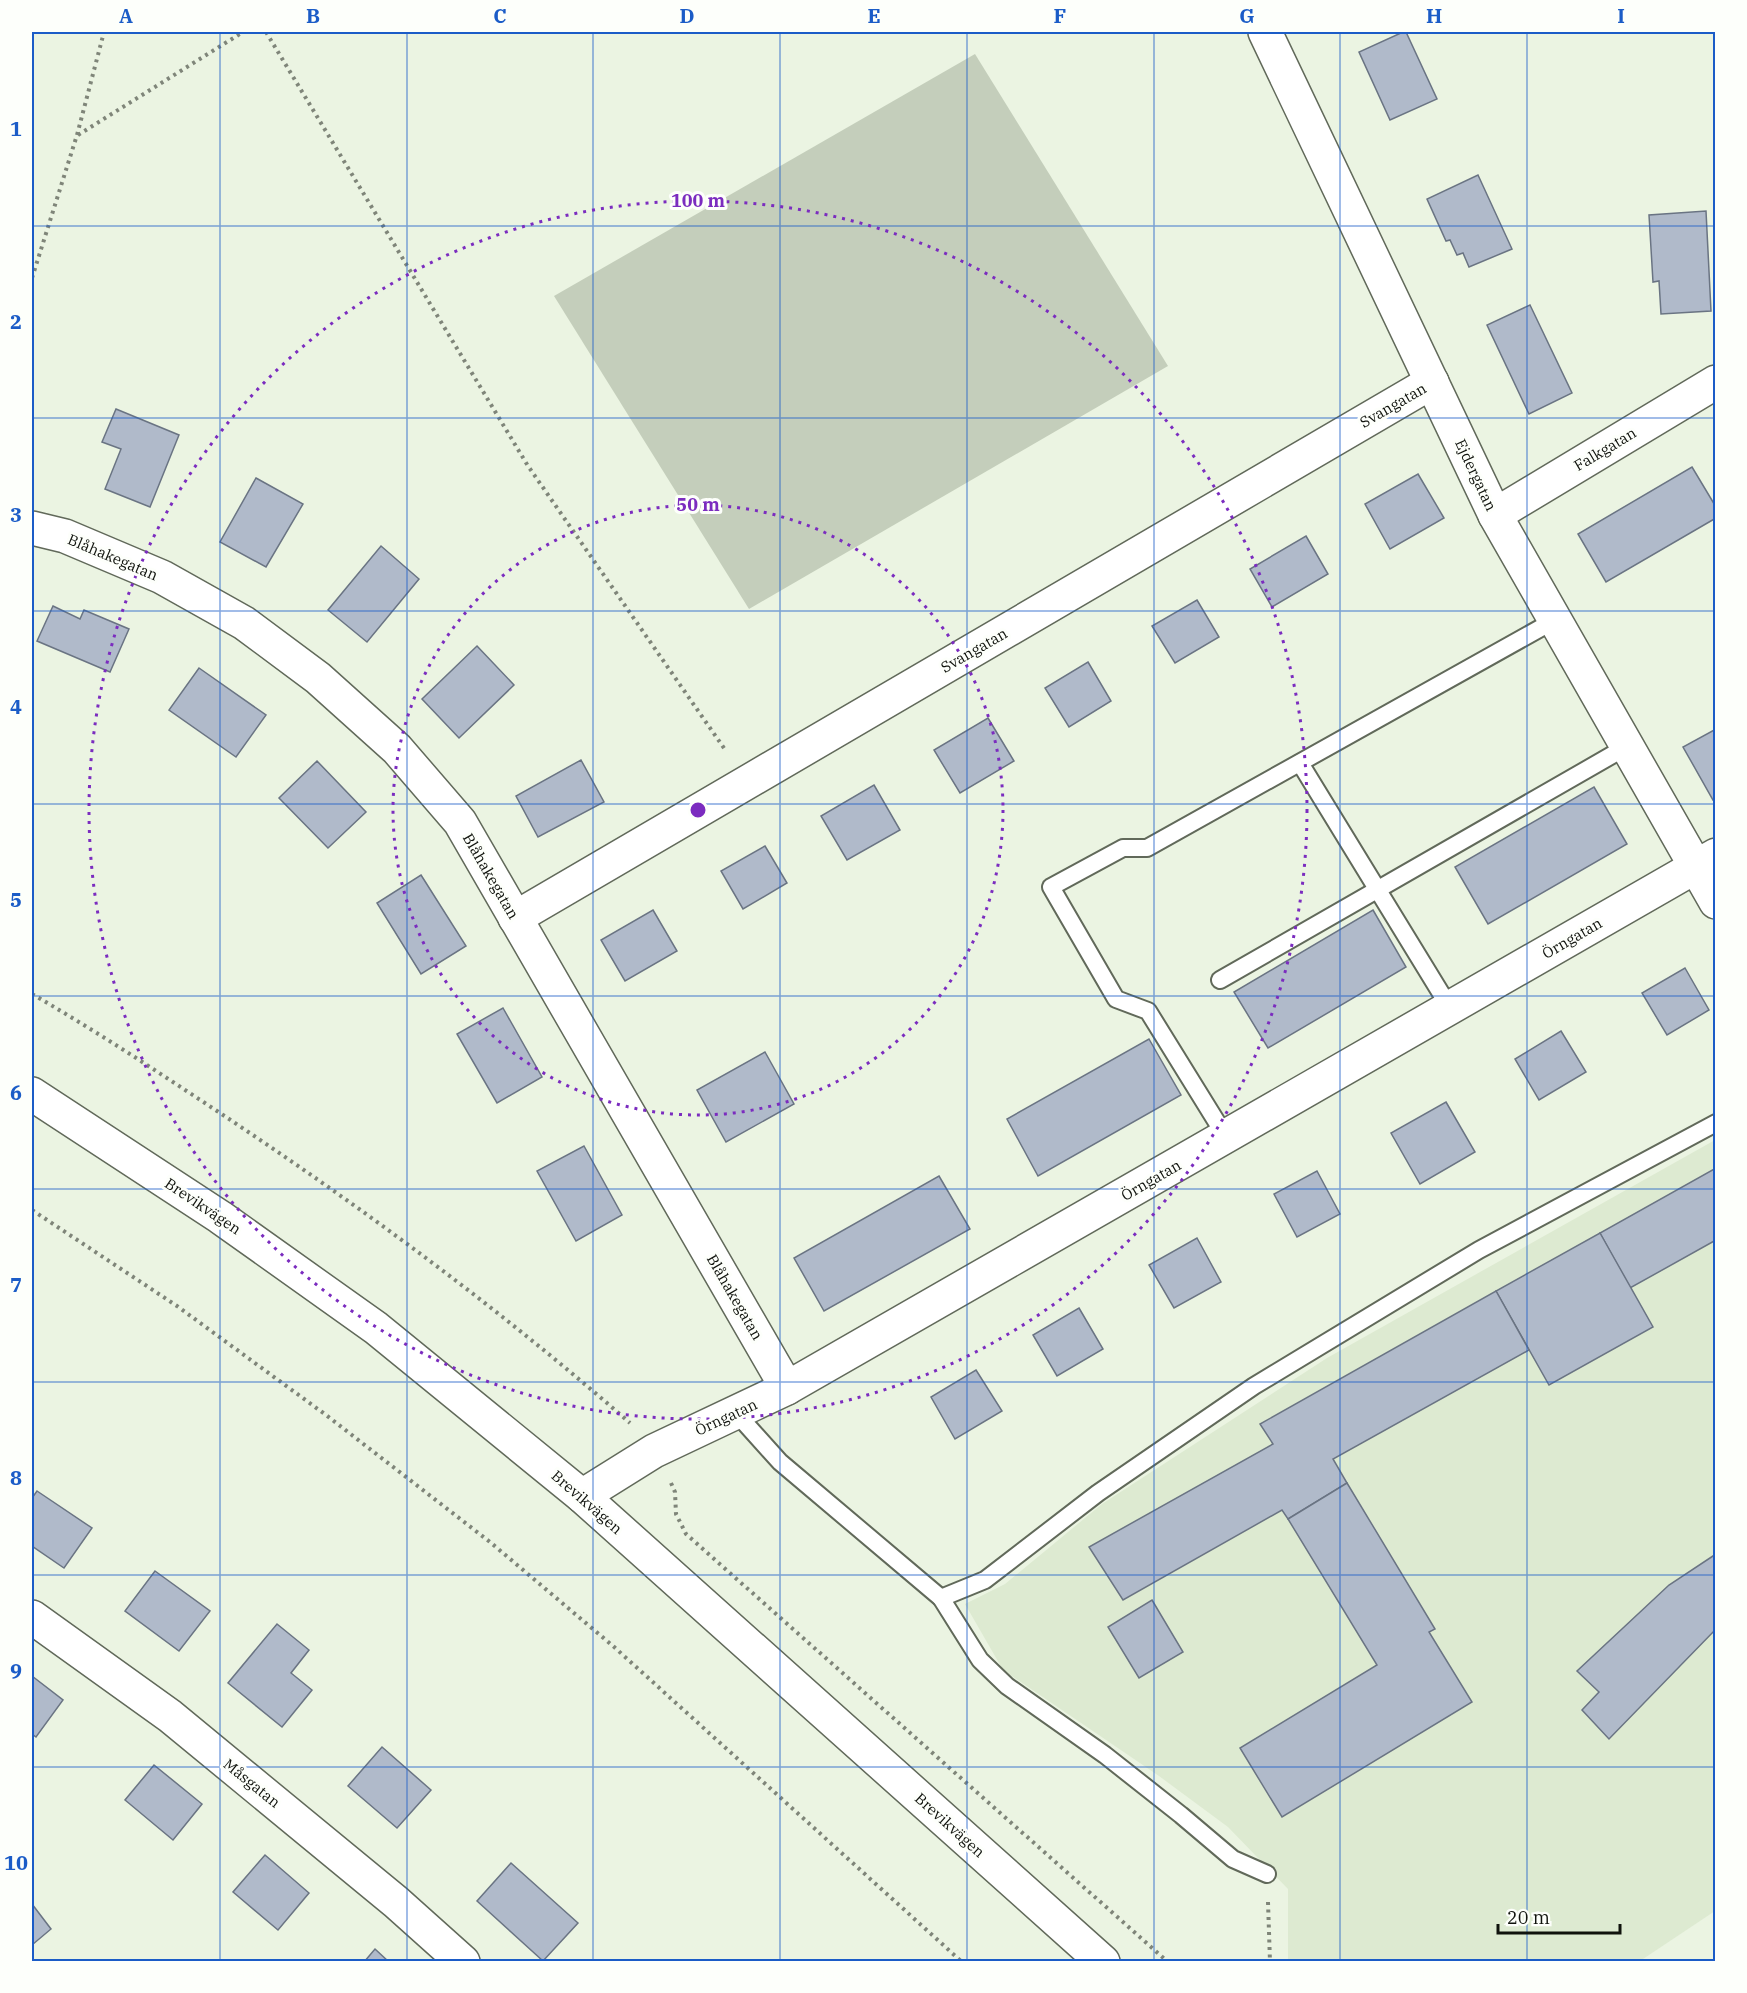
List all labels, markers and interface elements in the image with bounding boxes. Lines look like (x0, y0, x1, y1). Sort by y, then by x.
text: A (119, 2, 133, 29)
text: B (306, 2, 320, 29)
text: C (493, 2, 507, 29)
text: D (679, 2, 695, 29)
text: E (867, 2, 881, 29)
text: F (1054, 2, 1066, 29)
text: G (1239, 2, 1255, 29)
text: H (1426, 2, 1442, 29)
text: I (1617, 2, 1625, 29)
text: 1 (10, 115, 22, 142)
text: 100 m (671, 189, 726, 212)
text: 2 (10, 308, 22, 335)
street label: Svangatan (1356, 378, 1430, 432)
street label: Falkgatan (1570, 423, 1640, 475)
street label: Ejdergatan (1451, 436, 1501, 514)
text: 50 m (676, 493, 720, 516)
text: 3 (10, 501, 22, 528)
street label: Blåhakegatan (65, 529, 161, 585)
street label: Svangatan (937, 623, 1011, 677)
text: 4 (10, 693, 22, 720)
centre of rings (688, 800, 708, 820)
street label: Blåhakegatan (459, 830, 523, 923)
text: 5 (10, 886, 22, 913)
street label: Örngatan (1539, 913, 1606, 963)
text: 6 (10, 1079, 22, 1106)
street label: Örngatan (1118, 1155, 1185, 1205)
street label: Brevikvägen (161, 1174, 245, 1239)
street label: Blåhakegatan (703, 1251, 767, 1344)
text: 7 (10, 1271, 22, 1298)
street label: Örngatan (692, 1394, 760, 1440)
text: 8 (10, 1464, 22, 1491)
street label: Brevikvägen (548, 1466, 627, 1538)
text: 9 (10, 1657, 22, 1684)
street label: Måsgatan (220, 1754, 285, 1812)
street label: Brevikvägen (911, 1789, 989, 1862)
text: 10 (4, 1849, 28, 1876)
scale bar (1498, 1897, 1620, 1935)
text: 20 m (1507, 1906, 1550, 1929)

